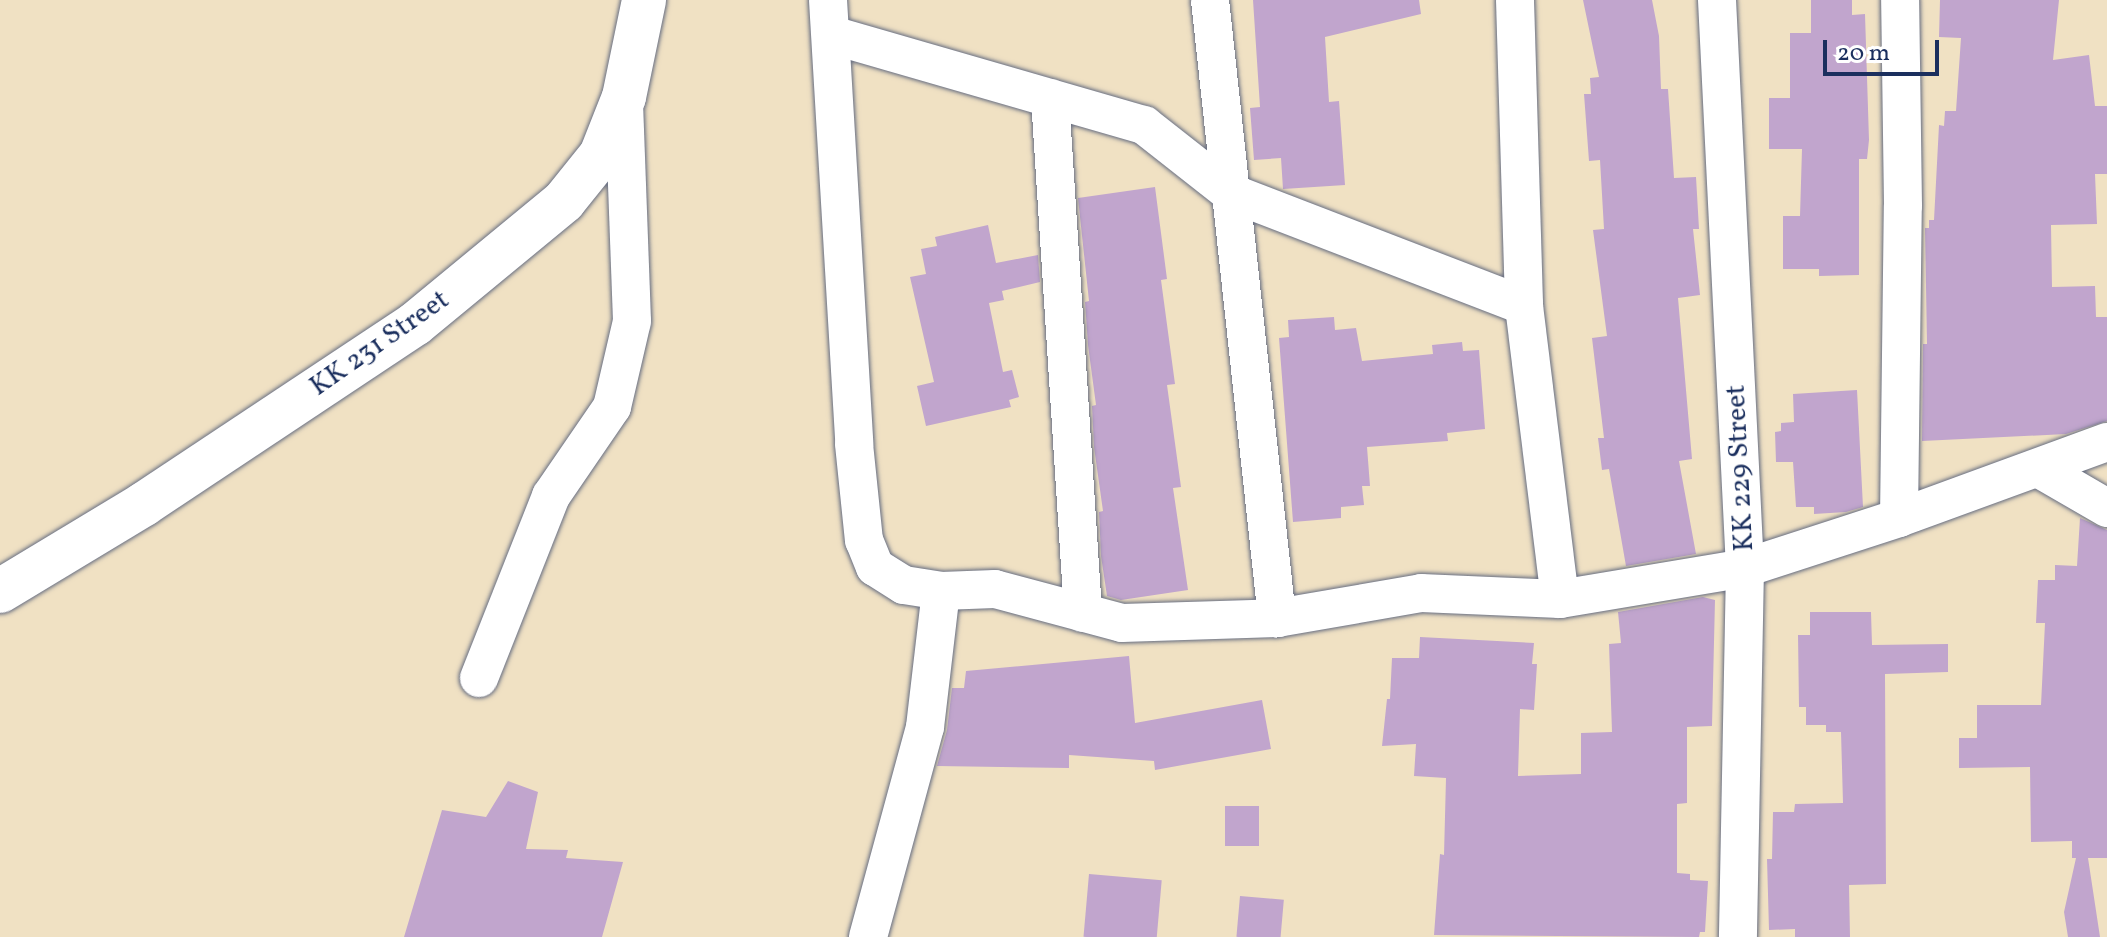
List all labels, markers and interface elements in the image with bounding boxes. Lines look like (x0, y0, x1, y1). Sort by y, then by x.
scale bar (1827, 24, 1943, 74)
text: 20 m (1837, 37, 1890, 71)
street label: KK 231 Street (304, 284, 456, 404)
street label: KK 229 Street (1720, 384, 1762, 552)

